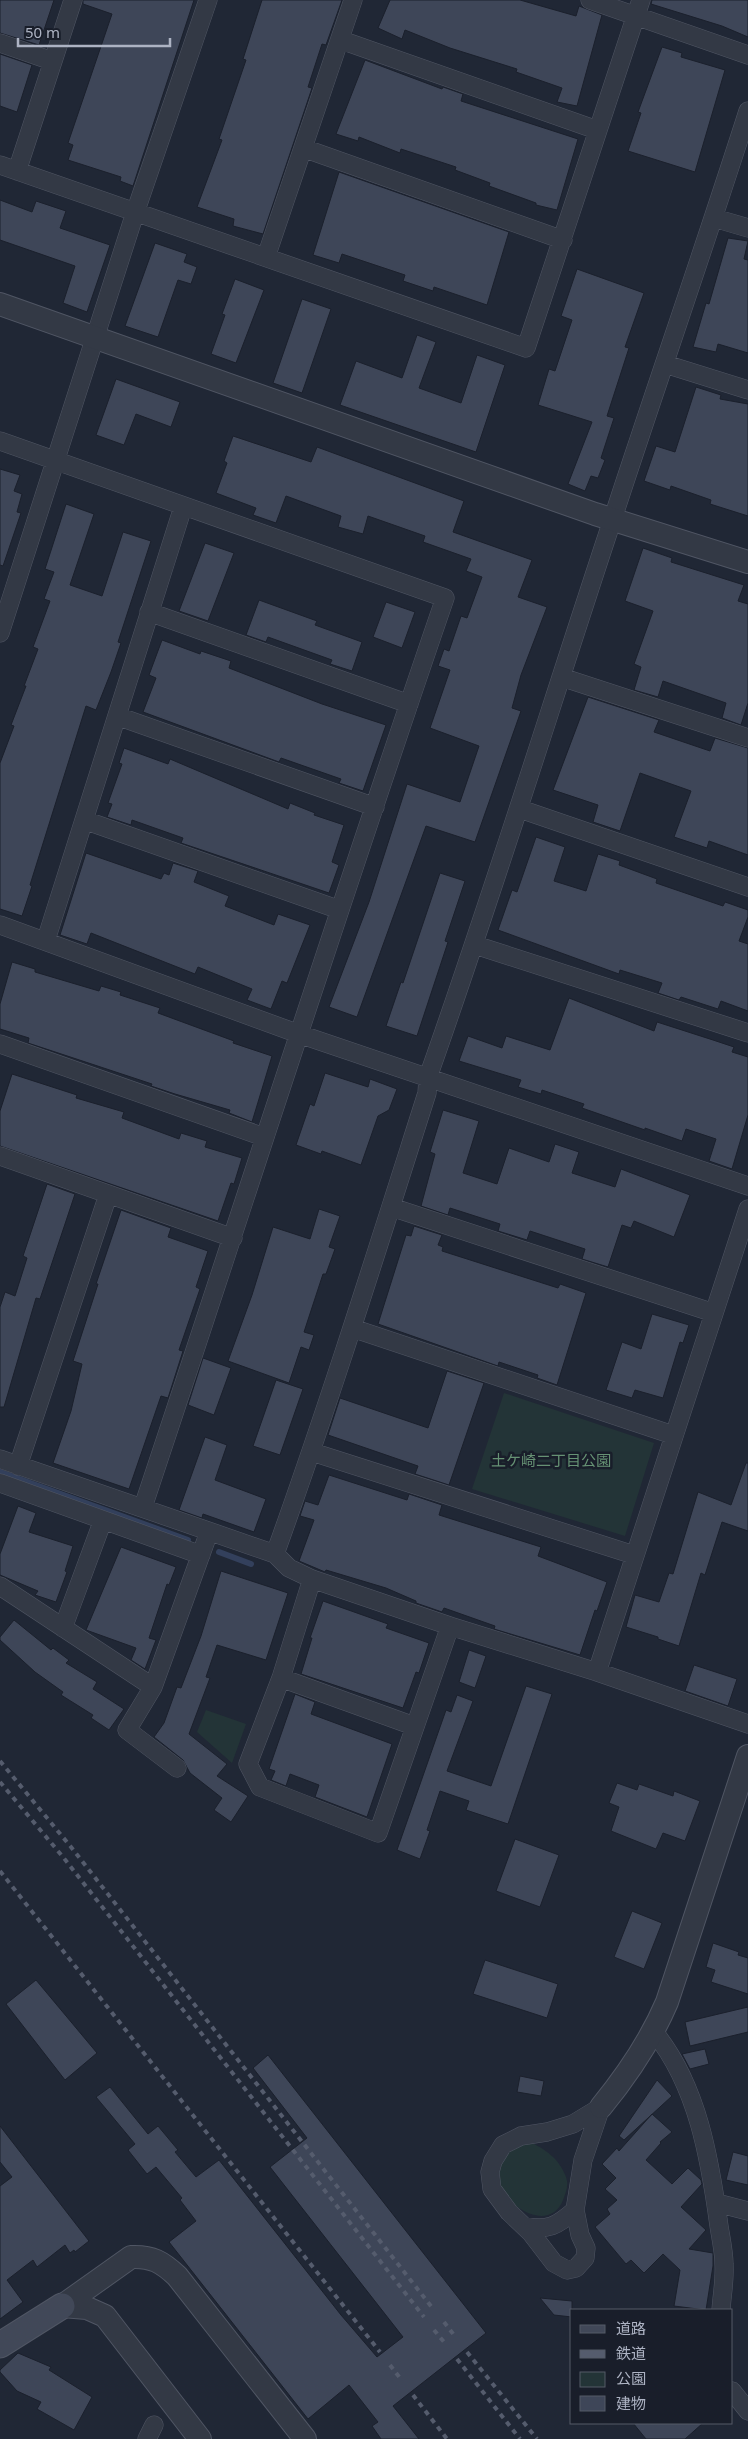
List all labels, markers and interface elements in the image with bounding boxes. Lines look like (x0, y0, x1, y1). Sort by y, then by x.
scale bar (18, 15, 170, 47)
text: 50 m (25, 22, 60, 42)
park label: 土ケ崎二丁目公園 (491, 1450, 611, 1470)
legend (570, 2309, 733, 2424)
text: 道路 (616, 2318, 646, 2338)
text: 鉄道 (616, 2343, 646, 2363)
text: 公園 (616, 2368, 646, 2388)
text: 建物 (616, 2393, 646, 2413)

